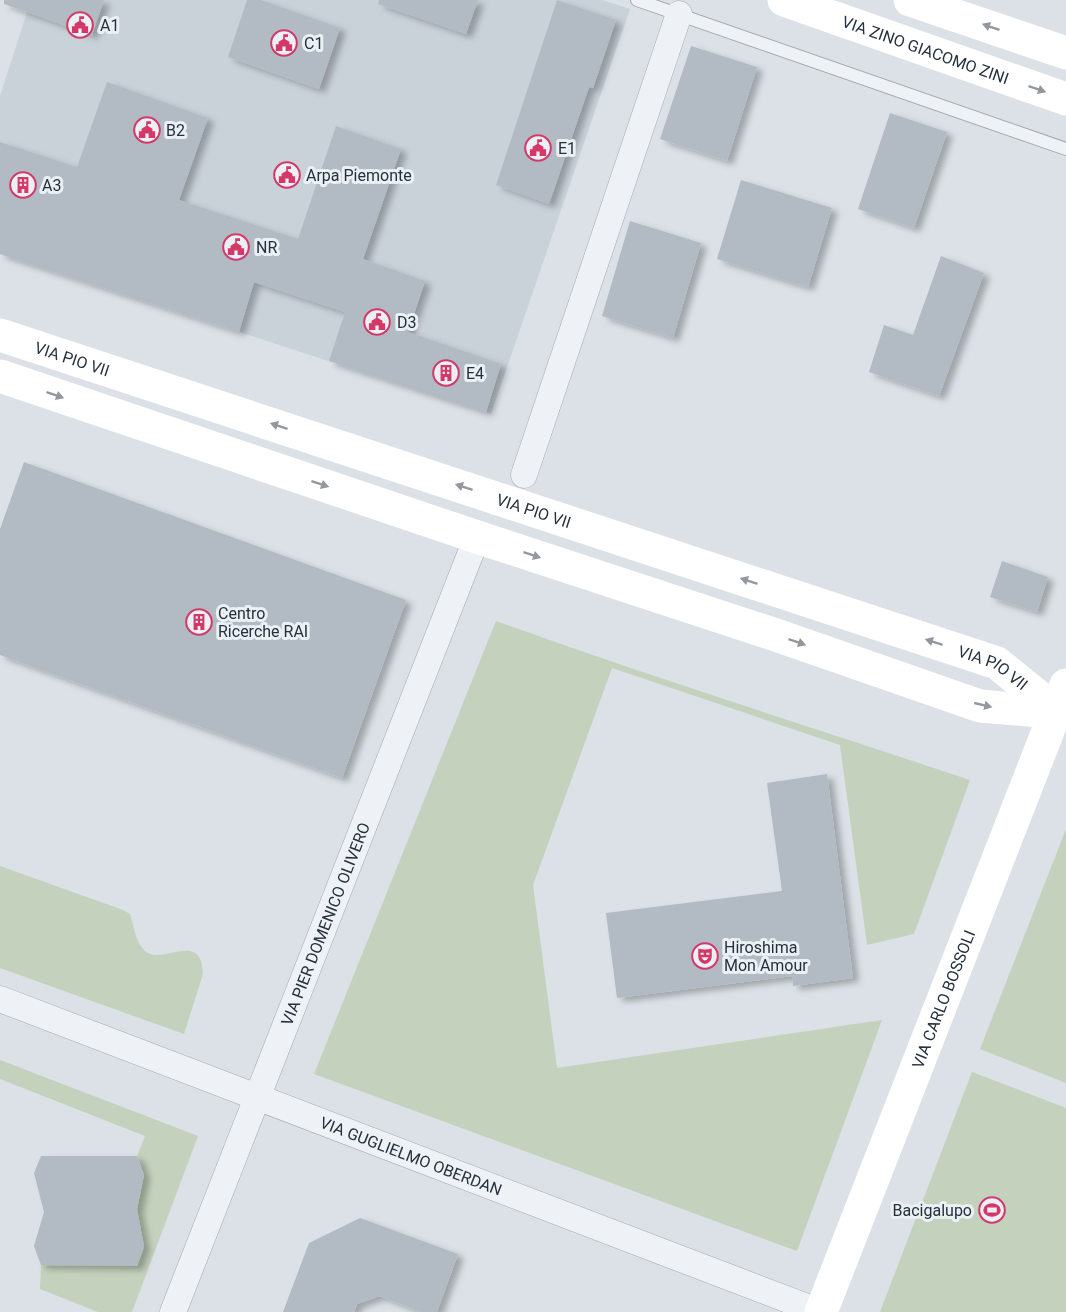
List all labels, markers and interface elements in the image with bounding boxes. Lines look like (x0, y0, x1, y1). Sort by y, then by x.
public building icon: A1 (65, 10, 95, 40)
street label: VIA ZINO GIACOMO ZINI (840, 12, 1011, 88)
place label: A1 (100, 16, 119, 35)
one-way arrow (982, 22, 1000, 32)
public building icon: C1 (269, 28, 299, 58)
place label: C1 (304, 34, 323, 53)
one-way arrow (1029, 85, 1047, 94)
public building icon: B2 (132, 115, 162, 145)
place label: B2 (166, 121, 185, 140)
public building icon: E1 (523, 133, 553, 163)
place label: E1 (558, 139, 576, 158)
public building icon: Arpa Piemonte (272, 160, 302, 190)
place label: Arpa Piemonte (306, 166, 412, 185)
building icon: A3 (8, 170, 38, 200)
place label: A3 (42, 176, 61, 195)
public building icon: NR (221, 232, 251, 262)
place label: NR (256, 238, 277, 257)
public building icon: D3 (362, 307, 392, 337)
place label: D3 (397, 313, 417, 332)
street label: VIA PIO VII (32, 338, 112, 380)
building icon: E4 (431, 358, 461, 388)
place label: E4 (466, 364, 484, 383)
one-way arrow (46, 390, 64, 400)
one-way arrow (270, 421, 288, 431)
one-way arrow (311, 479, 329, 489)
one-way arrow (455, 482, 473, 491)
street label: VIA PIO VII (494, 490, 574, 532)
one-way arrow (523, 551, 541, 560)
one-way arrow (740, 576, 758, 586)
place label: Centro Ricerche RAI (218, 604, 308, 641)
building icon: Centro Ricerche RAI (184, 607, 214, 637)
one-way arrow (925, 637, 943, 647)
one-way arrow (788, 638, 806, 648)
street label: VIA PIO VII (956, 641, 1032, 694)
one-way arrow (974, 701, 992, 711)
street label: VIA PIER DOMENICO OLIVERO (277, 820, 374, 1028)
street label: VIA CARLO BOSSOLI (908, 927, 979, 1071)
place label: Hiroshima Mon Amour (724, 938, 808, 975)
theatre icon: Hiroshima Mon Amour (690, 941, 720, 971)
street label: VIA GUGLIELMO OBERDAN (317, 1113, 505, 1199)
sports icon: Bacigalupo (977, 1195, 1007, 1225)
place label: Bacigalupo (893, 1201, 972, 1220)

